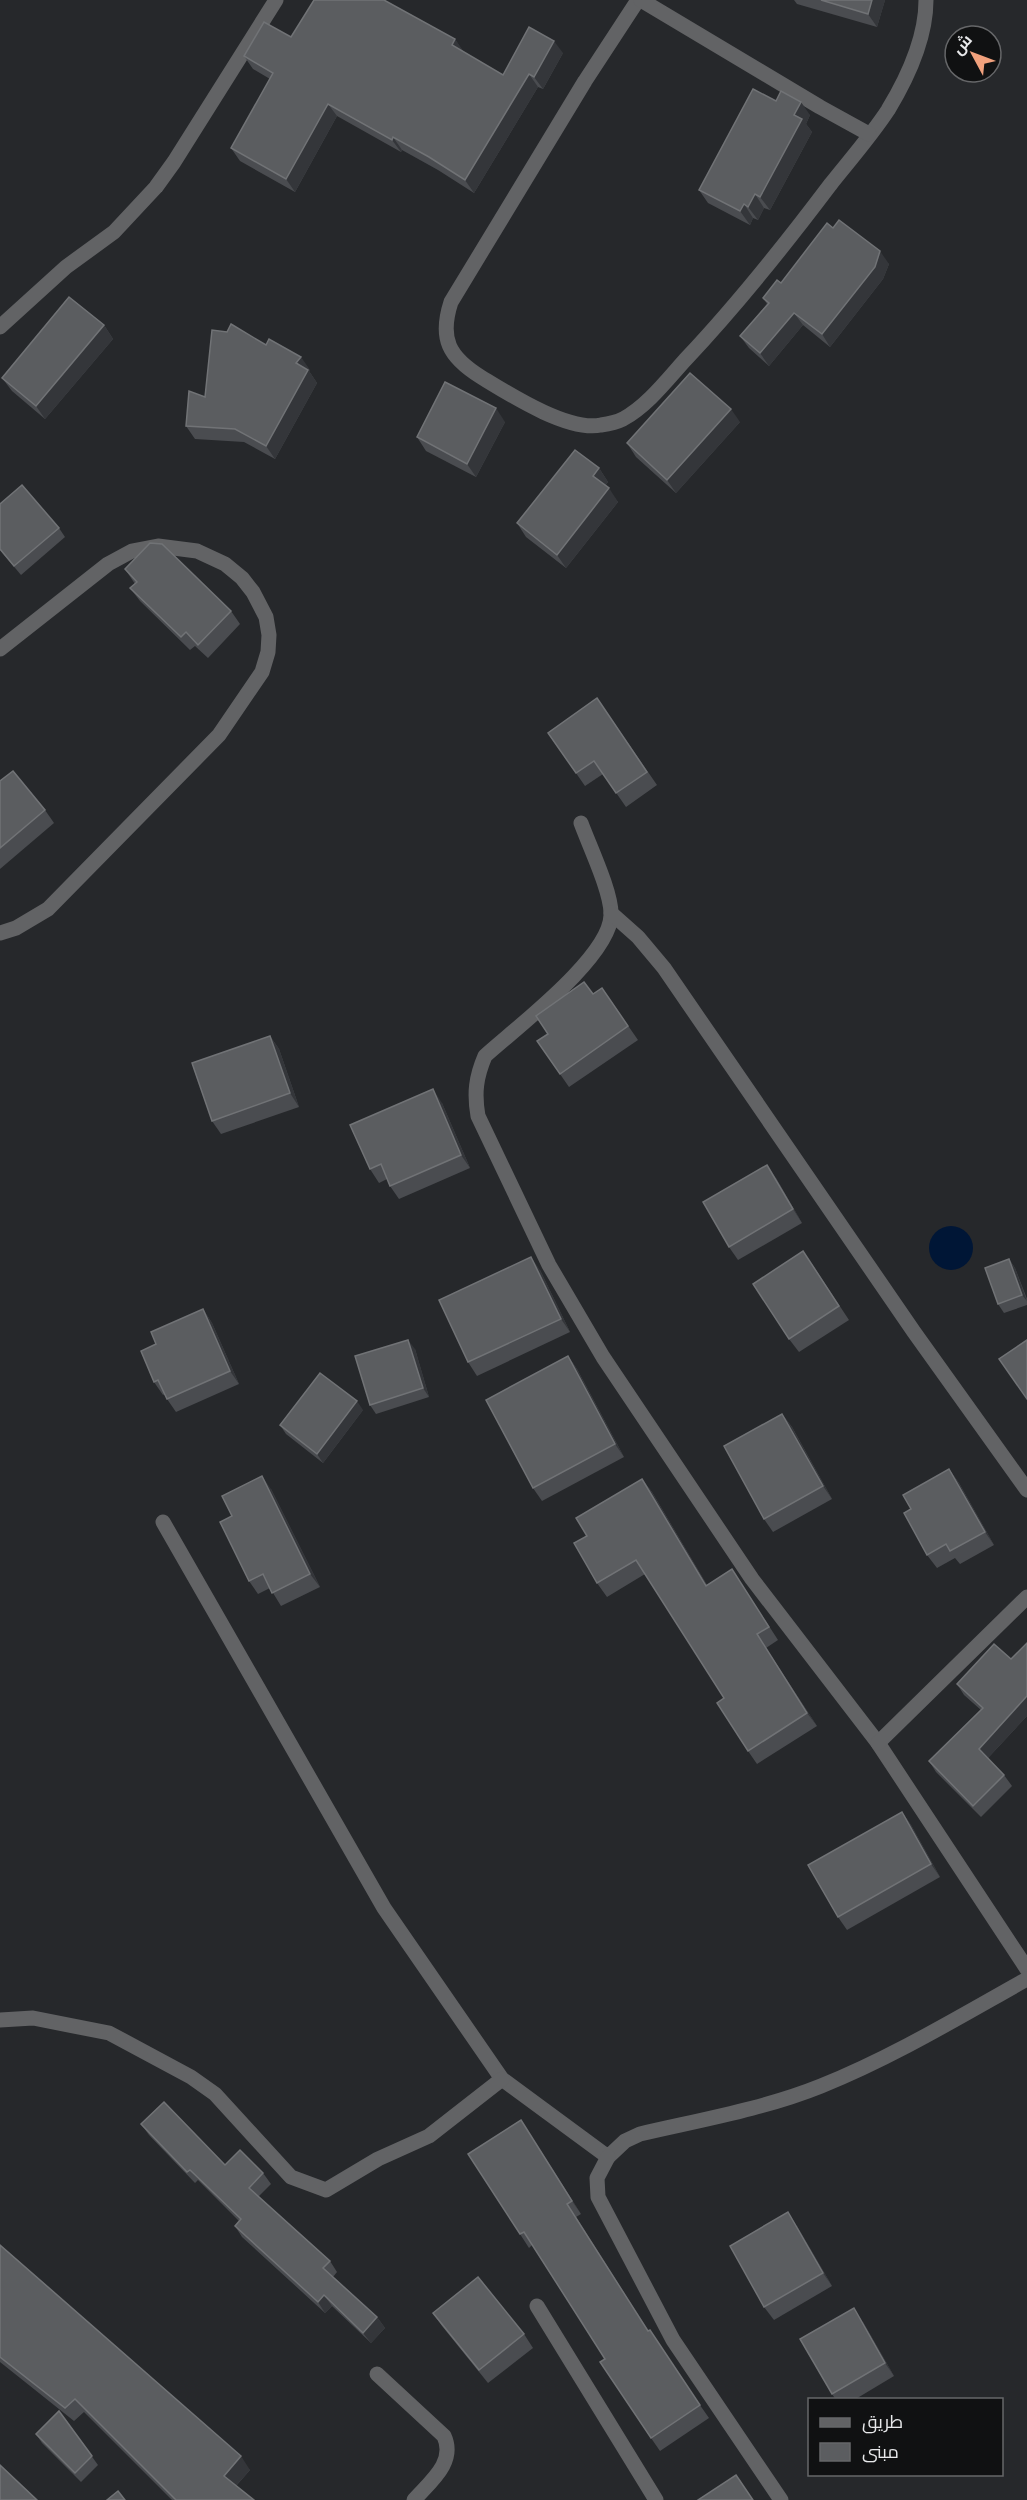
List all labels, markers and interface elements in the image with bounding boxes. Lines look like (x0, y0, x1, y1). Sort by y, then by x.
north arrow (943, 24, 1003, 84)
text: ش (947, 30, 976, 58)
legend (808, 2398, 1003, 2476)
text: طريق (862, 2410, 903, 2434)
text: مبنى (862, 2440, 899, 2463)

